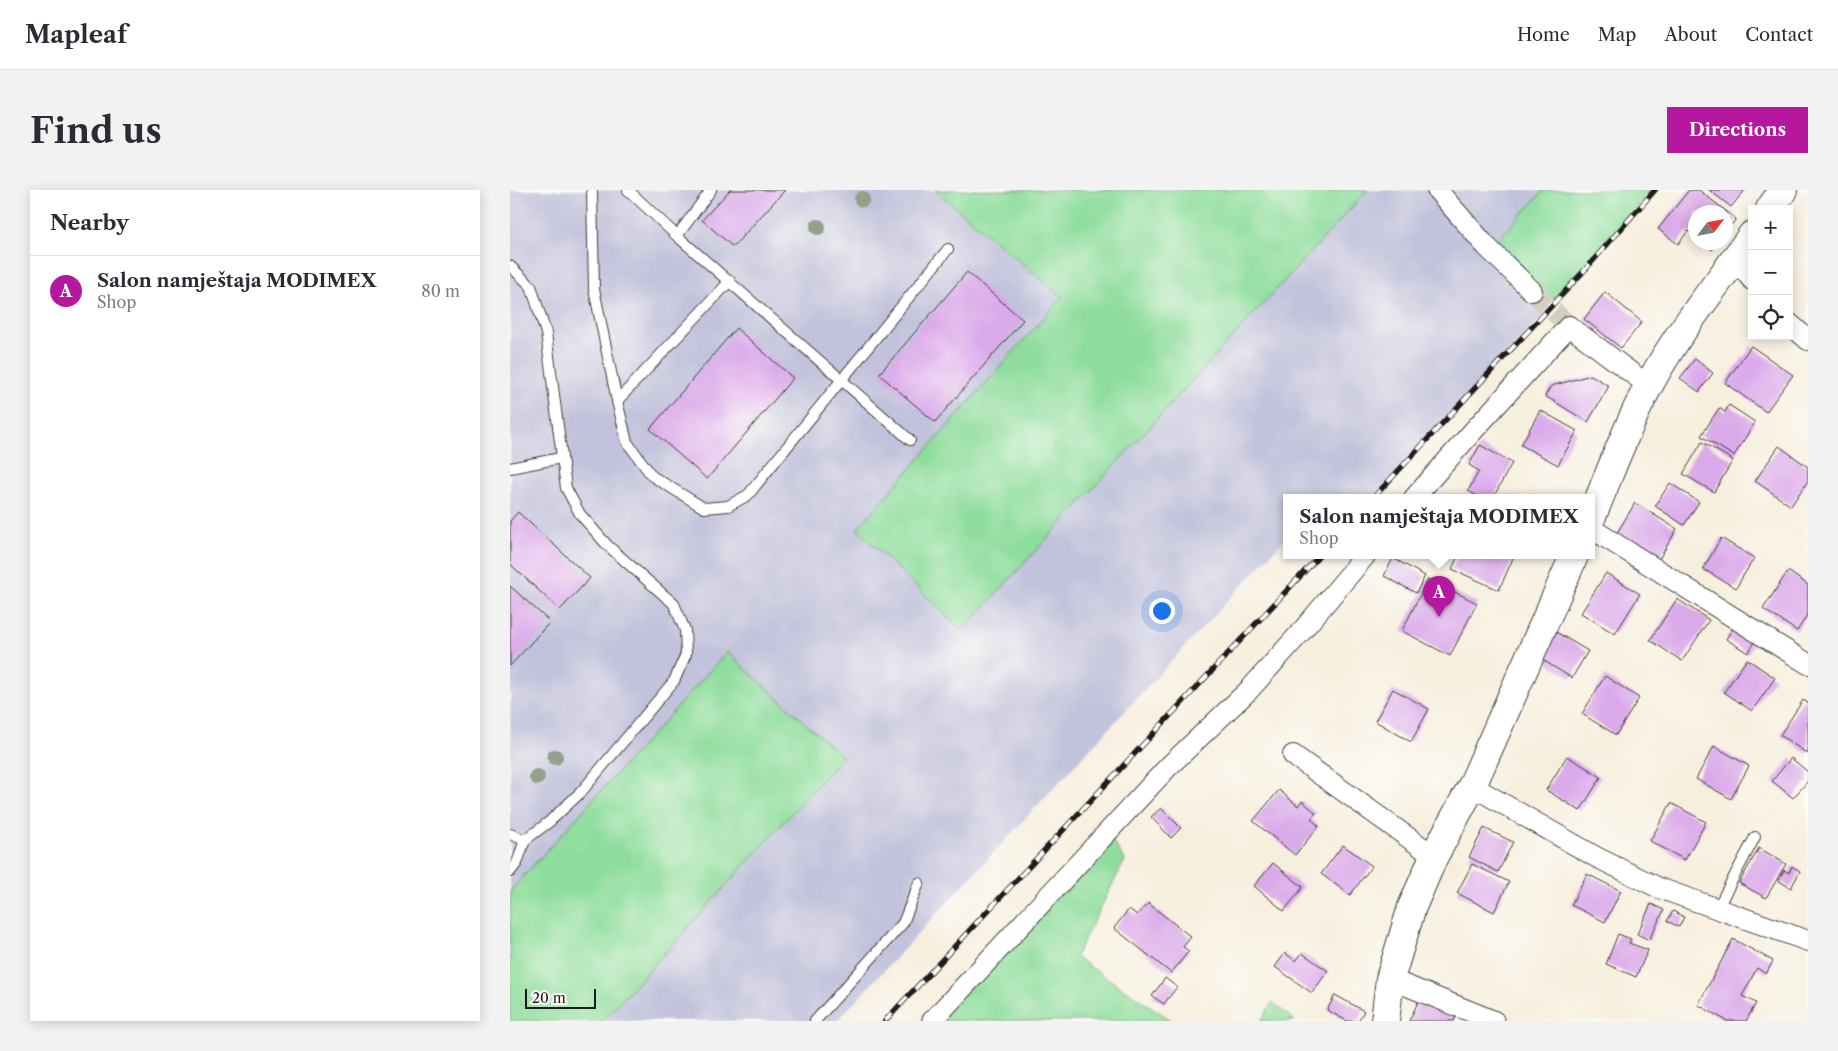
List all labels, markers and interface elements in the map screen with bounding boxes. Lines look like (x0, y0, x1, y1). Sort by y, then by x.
text: Mapleaf (25, 20, 127, 49)
text: Home (1517, 24, 1570, 46)
text: Map (1598, 24, 1636, 46)
text: About (1664, 24, 1717, 46)
text: Contact (1745, 24, 1813, 46)
button: Directions (1667, 107, 1808, 153)
text: Find us (30, 109, 162, 152)
north arrow (1688, 205, 1733, 250)
map controls (1748, 205, 1793, 340)
button: + (1748, 205, 1793, 250)
text: Nearby (50, 210, 129, 235)
button: − (1748, 250, 1793, 295)
text: Salon namještaja MODIMEX (97, 269, 376, 292)
text: A (60, 281, 72, 301)
text: 80 m (421, 281, 460, 301)
text: Shop (97, 292, 136, 312)
button: locate (1748, 295, 1793, 340)
popup (1283, 494, 1595, 559)
text: Salon namještaja MODIMEX (1299, 505, 1579, 528)
text: Shop (1299, 528, 1339, 548)
pin: A (1423, 576, 1455, 617)
your location (1149, 598, 1175, 624)
scale bar (525, 986, 596, 1009)
text: 20 m (532, 989, 566, 1007)

